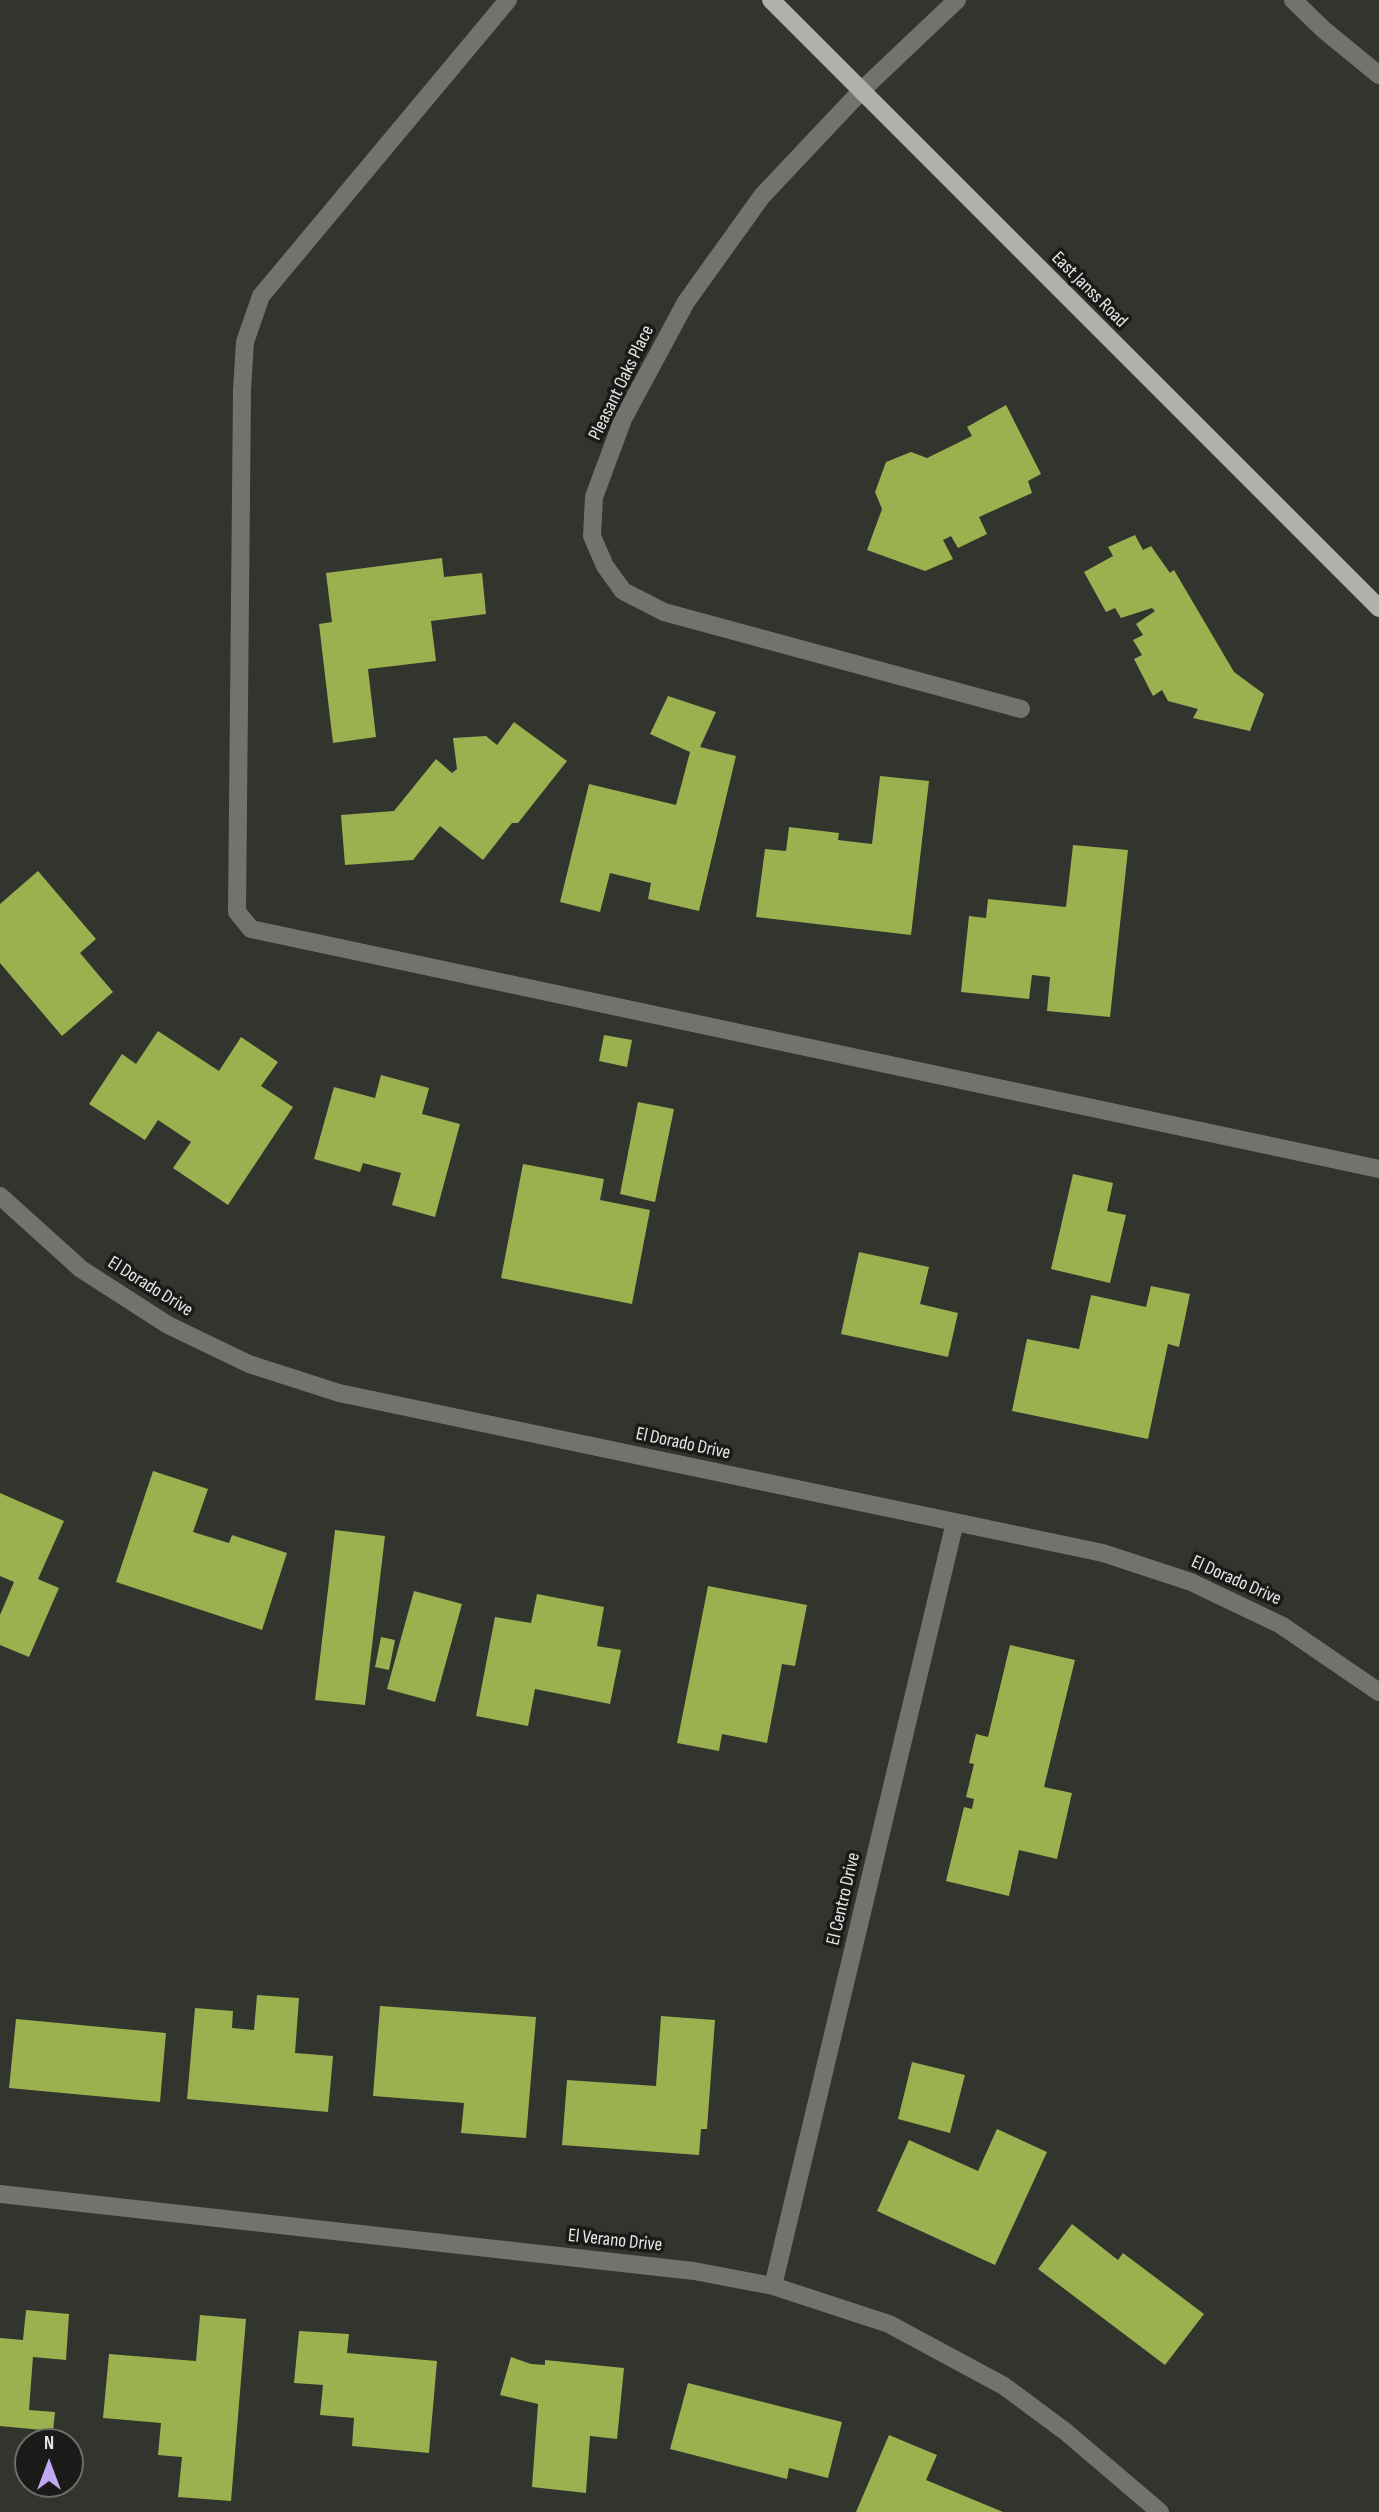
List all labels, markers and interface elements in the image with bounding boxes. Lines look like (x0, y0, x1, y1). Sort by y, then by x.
street label: East Janss Road (1046, 247, 1132, 333)
street label: Pleasant Oaks Place (584, 322, 660, 444)
street label: El Dorado Drive (103, 1252, 197, 1322)
street label: El Dorado Drive (634, 1423, 732, 1465)
street label: El Dorado Drive (1187, 1551, 1285, 1611)
street label: El Centro Drive (822, 1850, 866, 1948)
street label: El Verano Drive (567, 2225, 663, 2257)
north arrow (14, 2428, 84, 2498)
text: N (44, 2432, 54, 2455)

